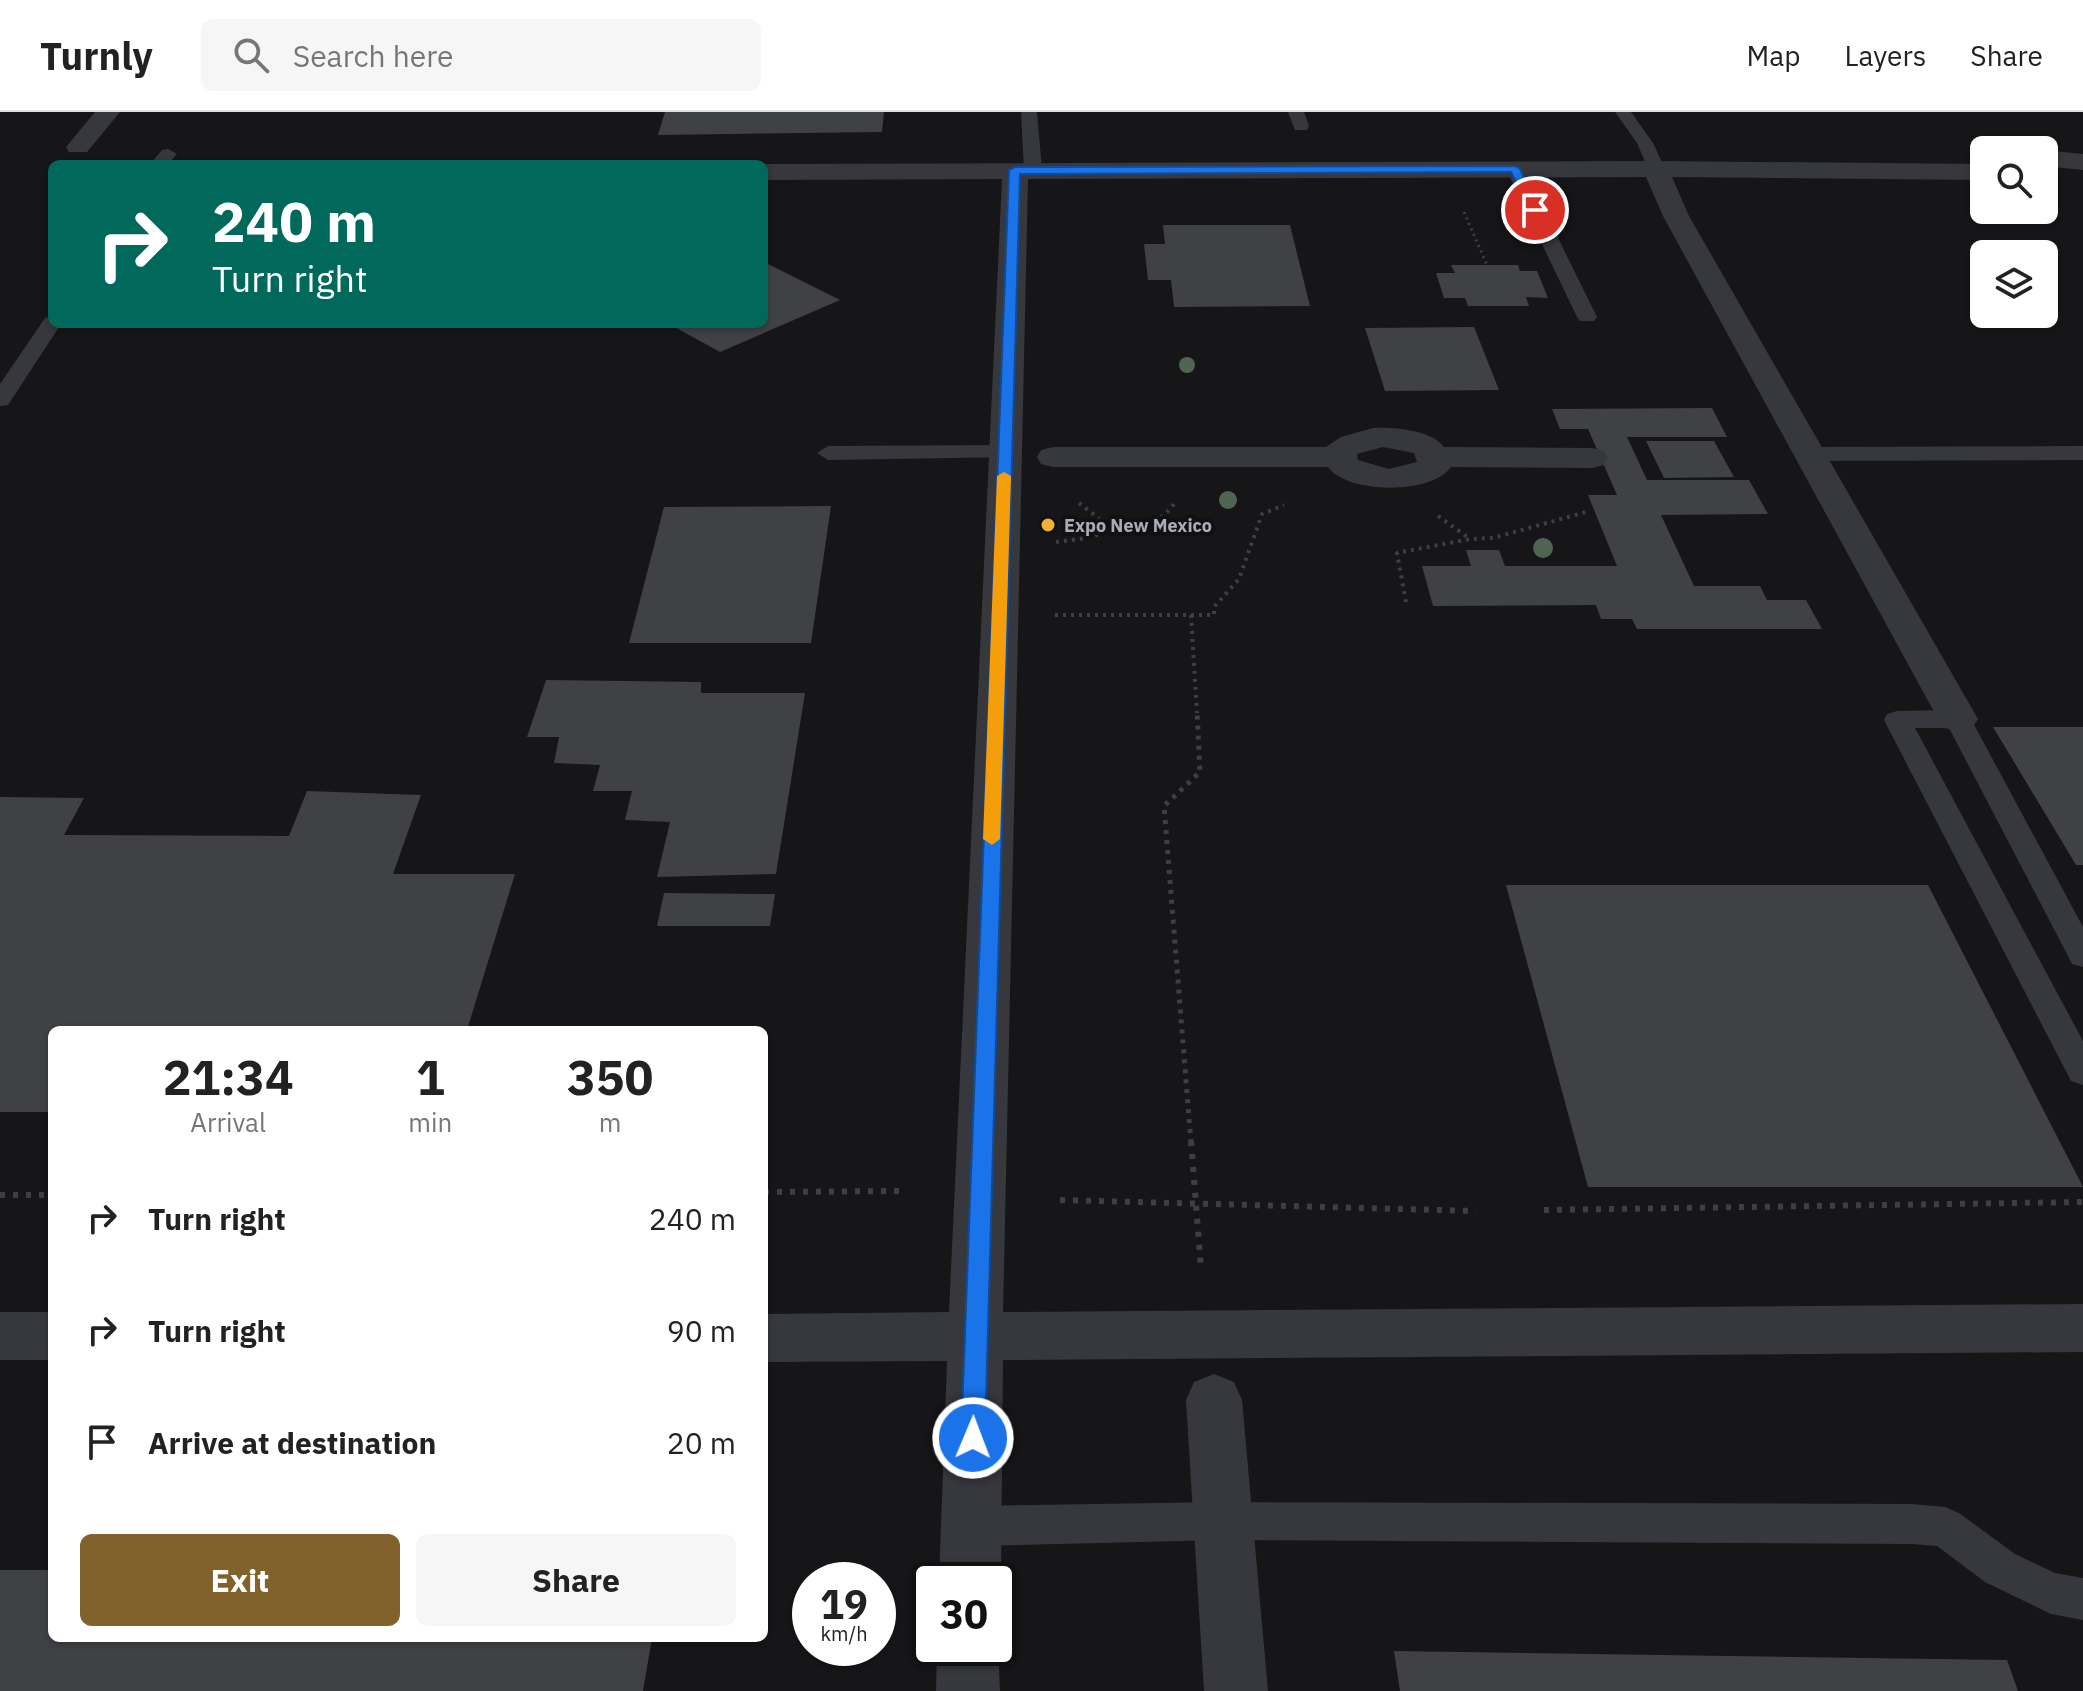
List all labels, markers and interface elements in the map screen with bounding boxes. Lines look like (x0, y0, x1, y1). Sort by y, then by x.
search box (201, 19, 761, 91)
text: Turnly (40, 31, 153, 80)
icon: search (229, 33, 273, 77)
text: Search here (293, 36, 454, 75)
text: Map (1746, 37, 1800, 74)
text: Layers (1844, 37, 1926, 74)
text: Share (1970, 37, 2043, 74)
map controls (1970, 136, 2058, 328)
button: search (1970, 136, 2058, 224)
pin (1501, 176, 1569, 244)
text: 240 m (212, 185, 376, 257)
icon: arrive (1513, 188, 1557, 232)
icon: right (80, 192, 184, 296)
button: layers (1970, 240, 2058, 328)
text: Turn right (212, 255, 368, 302)
place label: Expo New Mexico (1064, 514, 1212, 537)
marker: Expo New Mexico (1039, 516, 1057, 534)
text: 21:34 (163, 1046, 294, 1108)
text: 1 (416, 1046, 445, 1108)
text: 350 (567, 1046, 653, 1108)
text: Arrival (190, 1105, 266, 1139)
text: min (408, 1105, 452, 1139)
text: m (599, 1105, 621, 1139)
icon: right (80, 1196, 124, 1240)
text: Turn right (148, 1199, 286, 1238)
text: 240 m (649, 1199, 736, 1238)
icon: right (80, 1308, 124, 1352)
text: Turn right (148, 1311, 286, 1350)
text: 90 m (667, 1311, 736, 1350)
position arrow (931, 1396, 1015, 1480)
icon: arrive (80, 1420, 124, 1464)
text: Arrive at destination (148, 1423, 436, 1462)
text: 20 m (667, 1423, 736, 1462)
button: Exit (80, 1534, 400, 1626)
button: Share (416, 1534, 736, 1626)
speed limit sign: 30 (912, 1562, 1016, 1666)
text: 19 (820, 1578, 868, 1630)
text: km/h (820, 1620, 868, 1647)

